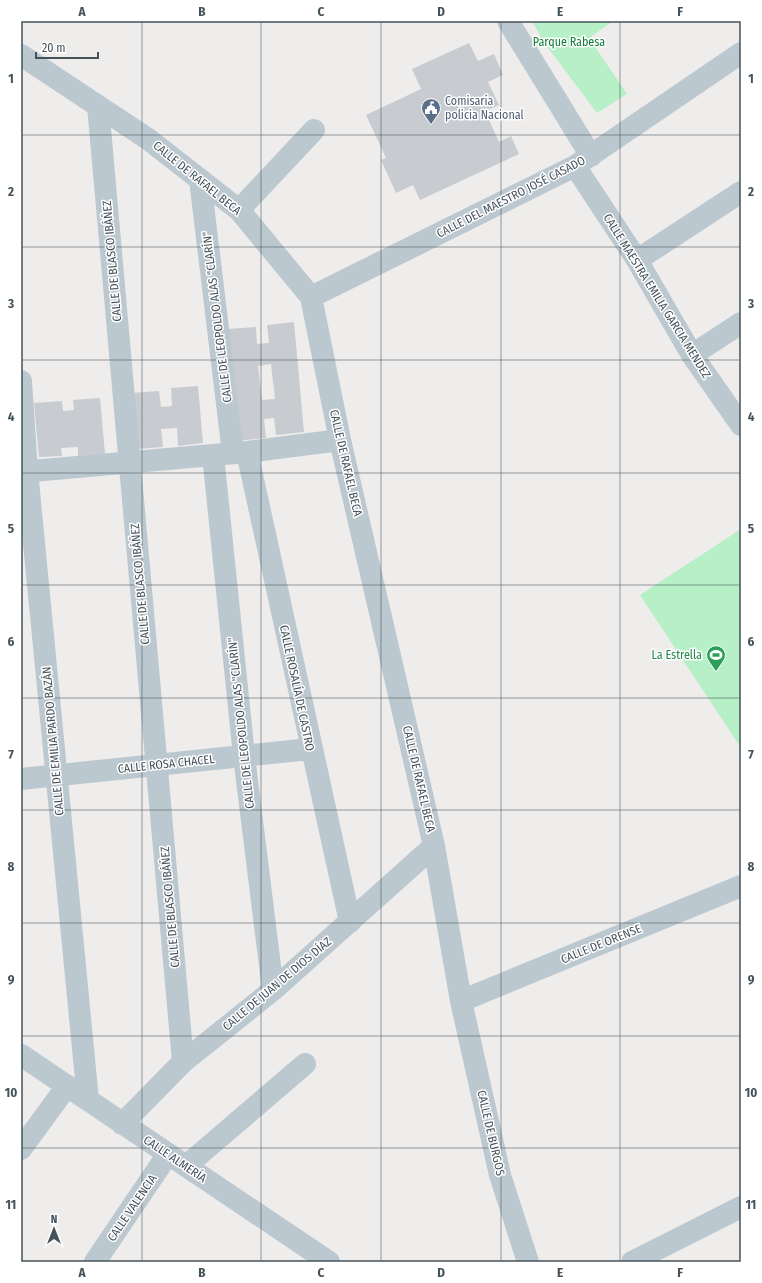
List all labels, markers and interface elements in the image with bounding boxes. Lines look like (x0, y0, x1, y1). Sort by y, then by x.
text: A (77, 4, 86, 19)
text: B (198, 4, 206, 19)
text: C (318, 4, 325, 19)
text: D (437, 4, 445, 19)
text: E (557, 4, 563, 19)
text: F (677, 4, 683, 19)
scale bar (36, 34, 98, 60)
park label: Parque Rabesa (533, 35, 605, 49)
text: 20 m (42, 41, 66, 55)
text: 1 (8, 71, 14, 86)
text: 1 (748, 71, 754, 86)
place label: Comisaría policia Nacional (445, 94, 524, 122)
public building icon: Comisaría policia Nacional (420, 97, 442, 125)
street label: CALLE DE RAFAEL BECA (150, 138, 244, 218)
street label: CALLE DEL MAESTRO JOSÉ CASADO (434, 152, 588, 241)
text: 2 (7, 184, 14, 199)
text: 2 (747, 184, 754, 199)
street label: CALLE DE BLASCO IBÁÑEZ (99, 199, 124, 322)
street label: CALLE MAESTRA EMILIA GARCIA MENDEZ (600, 211, 714, 381)
street label: CALLE DE LEOPOLDO ALAS "CLARÍN" (199, 231, 234, 403)
text: 3 (7, 296, 14, 311)
text: 3 (747, 296, 754, 311)
street label: CALLE DE RAFAEL BECA (327, 408, 365, 518)
text: 4 (8, 409, 15, 424)
text: 4 (748, 409, 755, 424)
text: 5 (8, 521, 14, 536)
text: 5 (748, 521, 754, 536)
street label: CALLE DE BLASCO IBÁÑEZ (127, 522, 152, 645)
street label: CALLE ROSALÍA DE CASTRO (277, 624, 318, 752)
text: 6 (8, 634, 15, 649)
text: 6 (748, 634, 755, 649)
street label: CALLE DE LEOPOLDO ALAS "CLARÍN" (224, 637, 257, 809)
sports icon: La Estrella (705, 644, 727, 672)
place label: La Estrella (652, 648, 702, 662)
street label: CALLE DE EMILIA PARDO BAZÁN (39, 666, 66, 816)
street label: CALLE DE RAFAEL BECA (400, 724, 438, 834)
text: 7 (8, 747, 14, 762)
text: 7 (748, 747, 754, 762)
street label: CALLE ROSA CHACEL (117, 752, 216, 776)
street label: CALLE DE BLASCO IBÁÑEZ (157, 845, 182, 968)
text: 8 (8, 859, 15, 874)
text: 8 (748, 859, 755, 874)
street label: CALLE DE ORENSE (559, 921, 644, 967)
street label: CALLE DE JUAN DE DIOS DÍAZ (219, 933, 334, 1034)
text: 9 (8, 972, 15, 987)
text: 9 (748, 972, 755, 987)
text: 10 (5, 1085, 17, 1100)
text: 10 (745, 1085, 757, 1100)
street label: CALLE DE BURGOS (474, 1089, 508, 1177)
street label: CALLE ALMERÍA (141, 1132, 210, 1186)
street label: CALLE VALENCIA (105, 1171, 160, 1244)
text: 11 (6, 1197, 16, 1212)
text: 11 (746, 1197, 756, 1212)
north arrow (34, 1209, 74, 1249)
text: N (51, 1213, 57, 1226)
text: A (77, 1265, 86, 1280)
text: B (198, 1265, 206, 1280)
text: C (318, 1265, 325, 1280)
text: D (437, 1265, 445, 1280)
text: E (557, 1265, 563, 1280)
text: F (677, 1265, 683, 1280)

